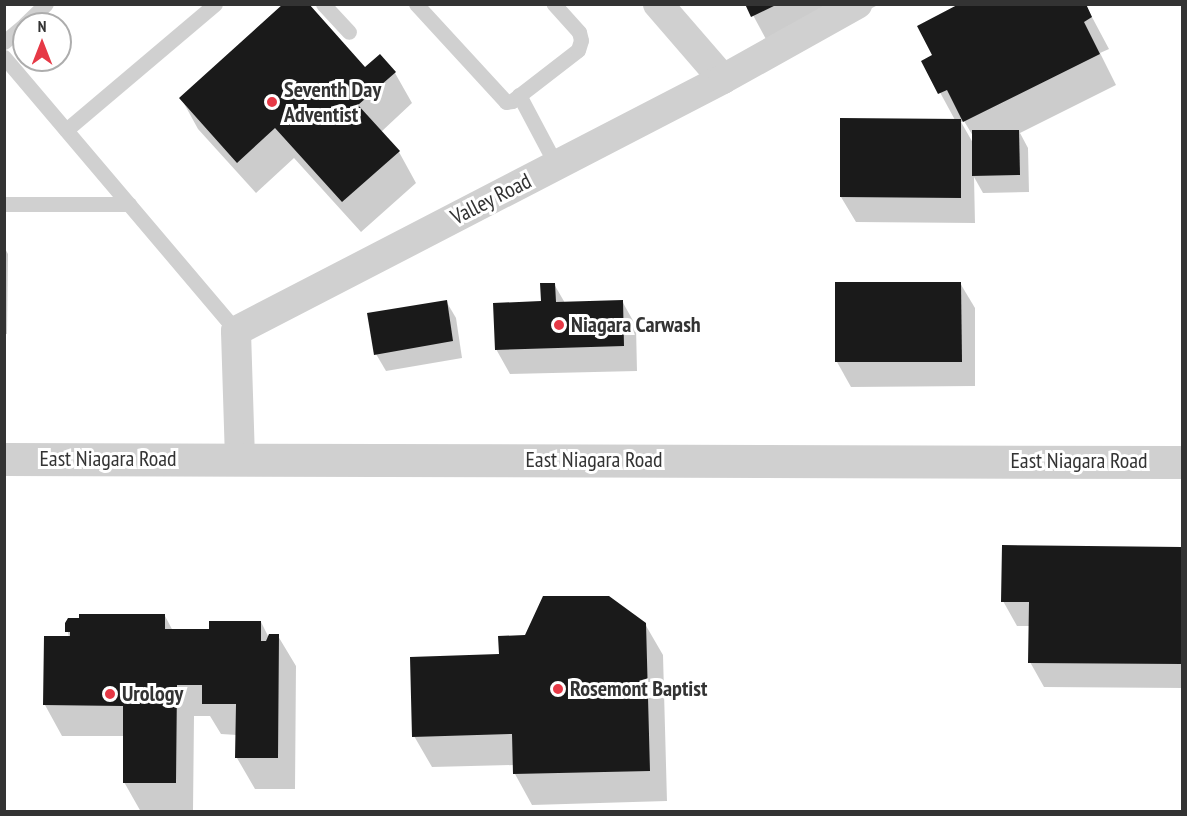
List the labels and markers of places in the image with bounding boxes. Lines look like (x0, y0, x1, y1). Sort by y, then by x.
place label: Seventh Day Adventist (284, 76, 381, 128)
marker: Seventh Day Adventist (265, 95, 279, 109)
place label: Niagara Carwash (571, 312, 701, 338)
marker: Niagara Carwash (552, 318, 566, 332)
place label: Rosemont Baptist (570, 676, 707, 702)
place label: Urology (122, 681, 183, 707)
marker: Rosemont Baptist (551, 682, 565, 696)
marker: Urology (103, 687, 117, 701)

